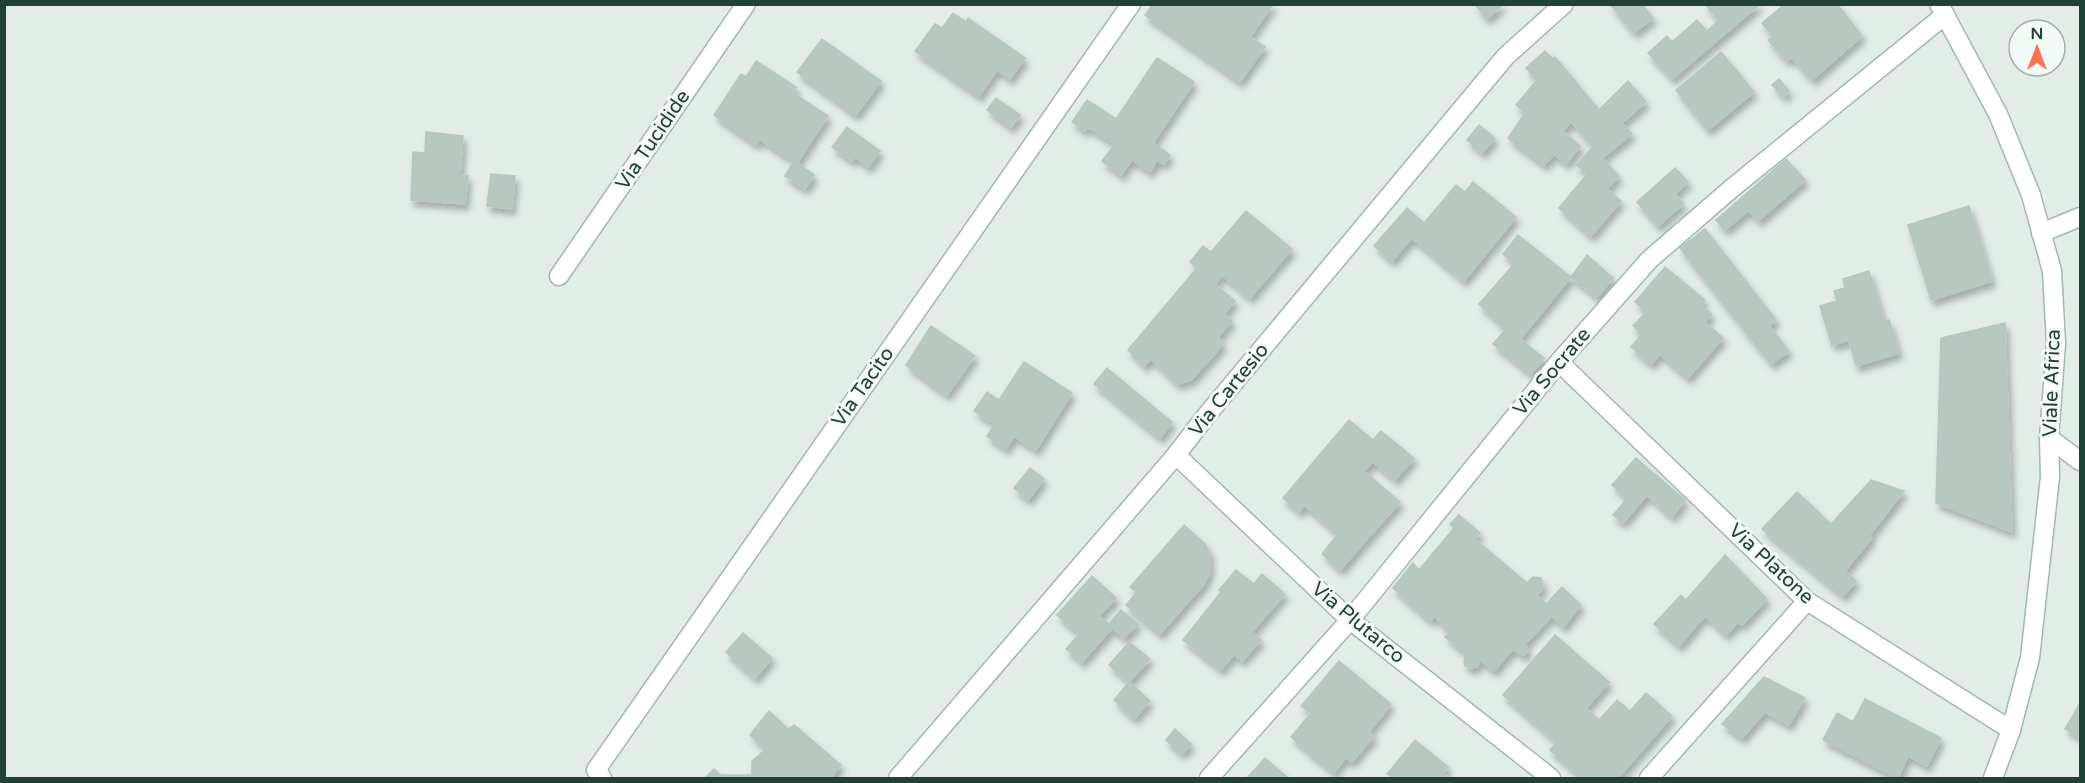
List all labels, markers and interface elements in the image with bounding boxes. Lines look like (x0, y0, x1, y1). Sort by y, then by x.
north arrow (2007, 18, 2067, 78)
text: N (2031, 24, 2043, 44)
street label: Via Tucidide (611, 85, 695, 195)
street label: Via Socrate (1508, 323, 1596, 421)
street label: Viale Africa (2038, 329, 2066, 437)
street label: Via Cartesio (1184, 338, 1274, 442)
street label: Via Tacito (827, 342, 899, 432)
street label: Via Platone (1723, 519, 1819, 609)
street label: Via Plutarco (1306, 577, 1410, 669)

